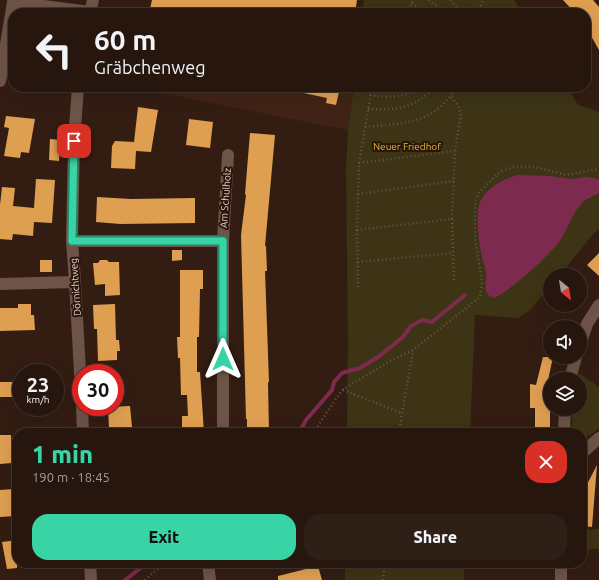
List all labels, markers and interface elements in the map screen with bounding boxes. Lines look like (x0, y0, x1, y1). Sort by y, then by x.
icon: left (28, 24, 80, 76)
text: 60 m (94, 24, 156, 55)
text: Gräbchenweg (94, 57, 206, 77)
pin (57, 124, 91, 158)
icon: arrive (63, 130, 85, 152)
park label: Neuer Friedhof (373, 141, 441, 152)
street label: Am Schulholz (218, 167, 233, 228)
street label: Dörnichtweg (68, 258, 83, 316)
north arrow (543, 268, 587, 312)
map controls (543, 268, 587, 416)
button: sound (543, 320, 587, 364)
position arrow (202, 338, 244, 380)
speed limit sign: 30 (72, 364, 124, 416)
button: layers (543, 372, 587, 416)
text: 23 (27, 373, 49, 396)
text: km/h (26, 394, 50, 405)
text: 1 min (32, 441, 93, 468)
button: close (525, 441, 567, 483)
text: 190 m · 18:45 (32, 470, 110, 484)
button: Exit (32, 514, 296, 560)
button: Share (304, 514, 567, 560)

